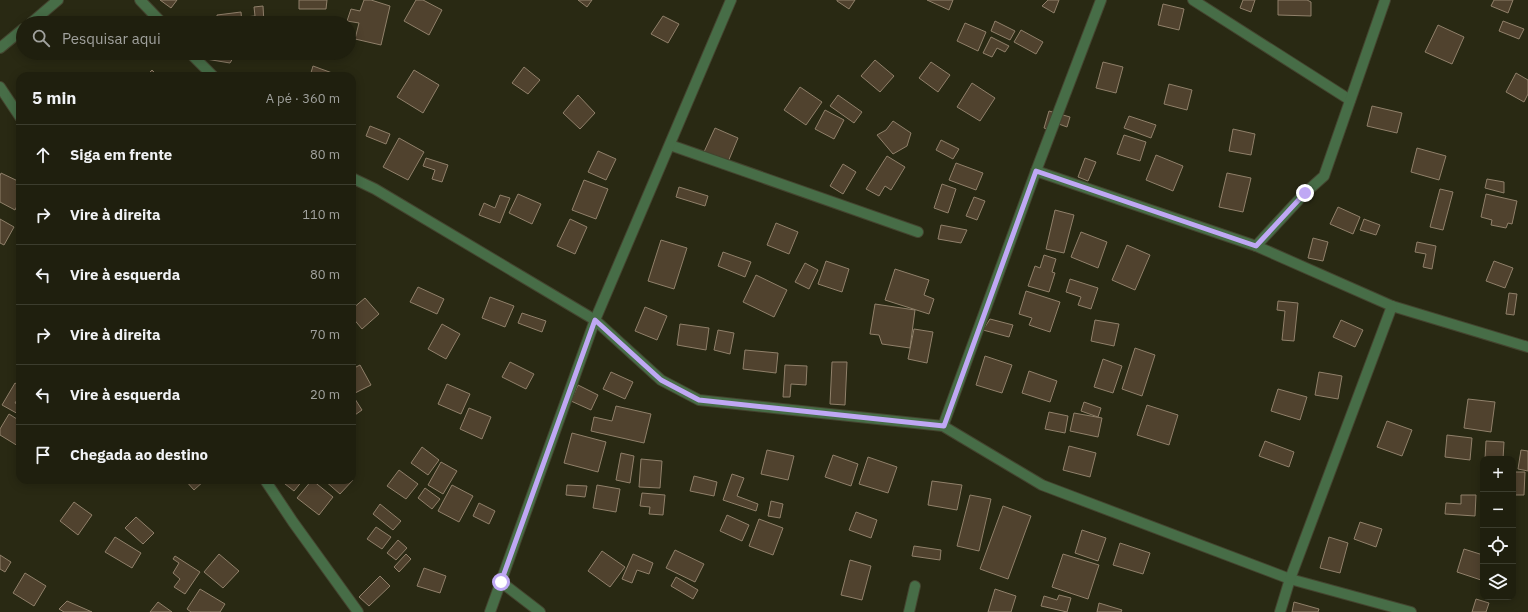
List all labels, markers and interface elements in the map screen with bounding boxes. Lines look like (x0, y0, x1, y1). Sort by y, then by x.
search box (16, 16, 356, 60)
icon: search (30, 27, 52, 49)
text: Pesquisar aqui (62, 29, 161, 48)
text: 5 min (32, 87, 76, 109)
text: A pé · 360 m (266, 90, 340, 107)
icon: ahead (32, 144, 54, 166)
text: Siga em frente (70, 145, 172, 164)
text: 80 m (310, 146, 340, 163)
route end (1296, 184, 1314, 202)
icon: right (32, 204, 54, 226)
text: Vire à direita (70, 205, 160, 224)
text: 110 m (302, 206, 340, 223)
icon: left (32, 264, 54, 286)
text: Vire à esquerda (70, 265, 180, 284)
text: 80 m (310, 266, 340, 283)
icon: right (32, 324, 54, 346)
text: Vire à direita (70, 325, 160, 344)
text: 70 m (310, 326, 340, 343)
icon: left (32, 384, 54, 406)
text: Vire à esquerda (70, 385, 180, 404)
text: 20 m (310, 386, 340, 403)
icon: arrive (32, 444, 54, 466)
text: Chegada ao destino (70, 445, 208, 464)
map controls (1480, 456, 1516, 600)
button: + (1480, 456, 1516, 492)
button: − (1480, 492, 1516, 528)
button: locate (1480, 528, 1516, 564)
button: layers (1480, 564, 1516, 600)
route start (492, 573, 510, 591)

